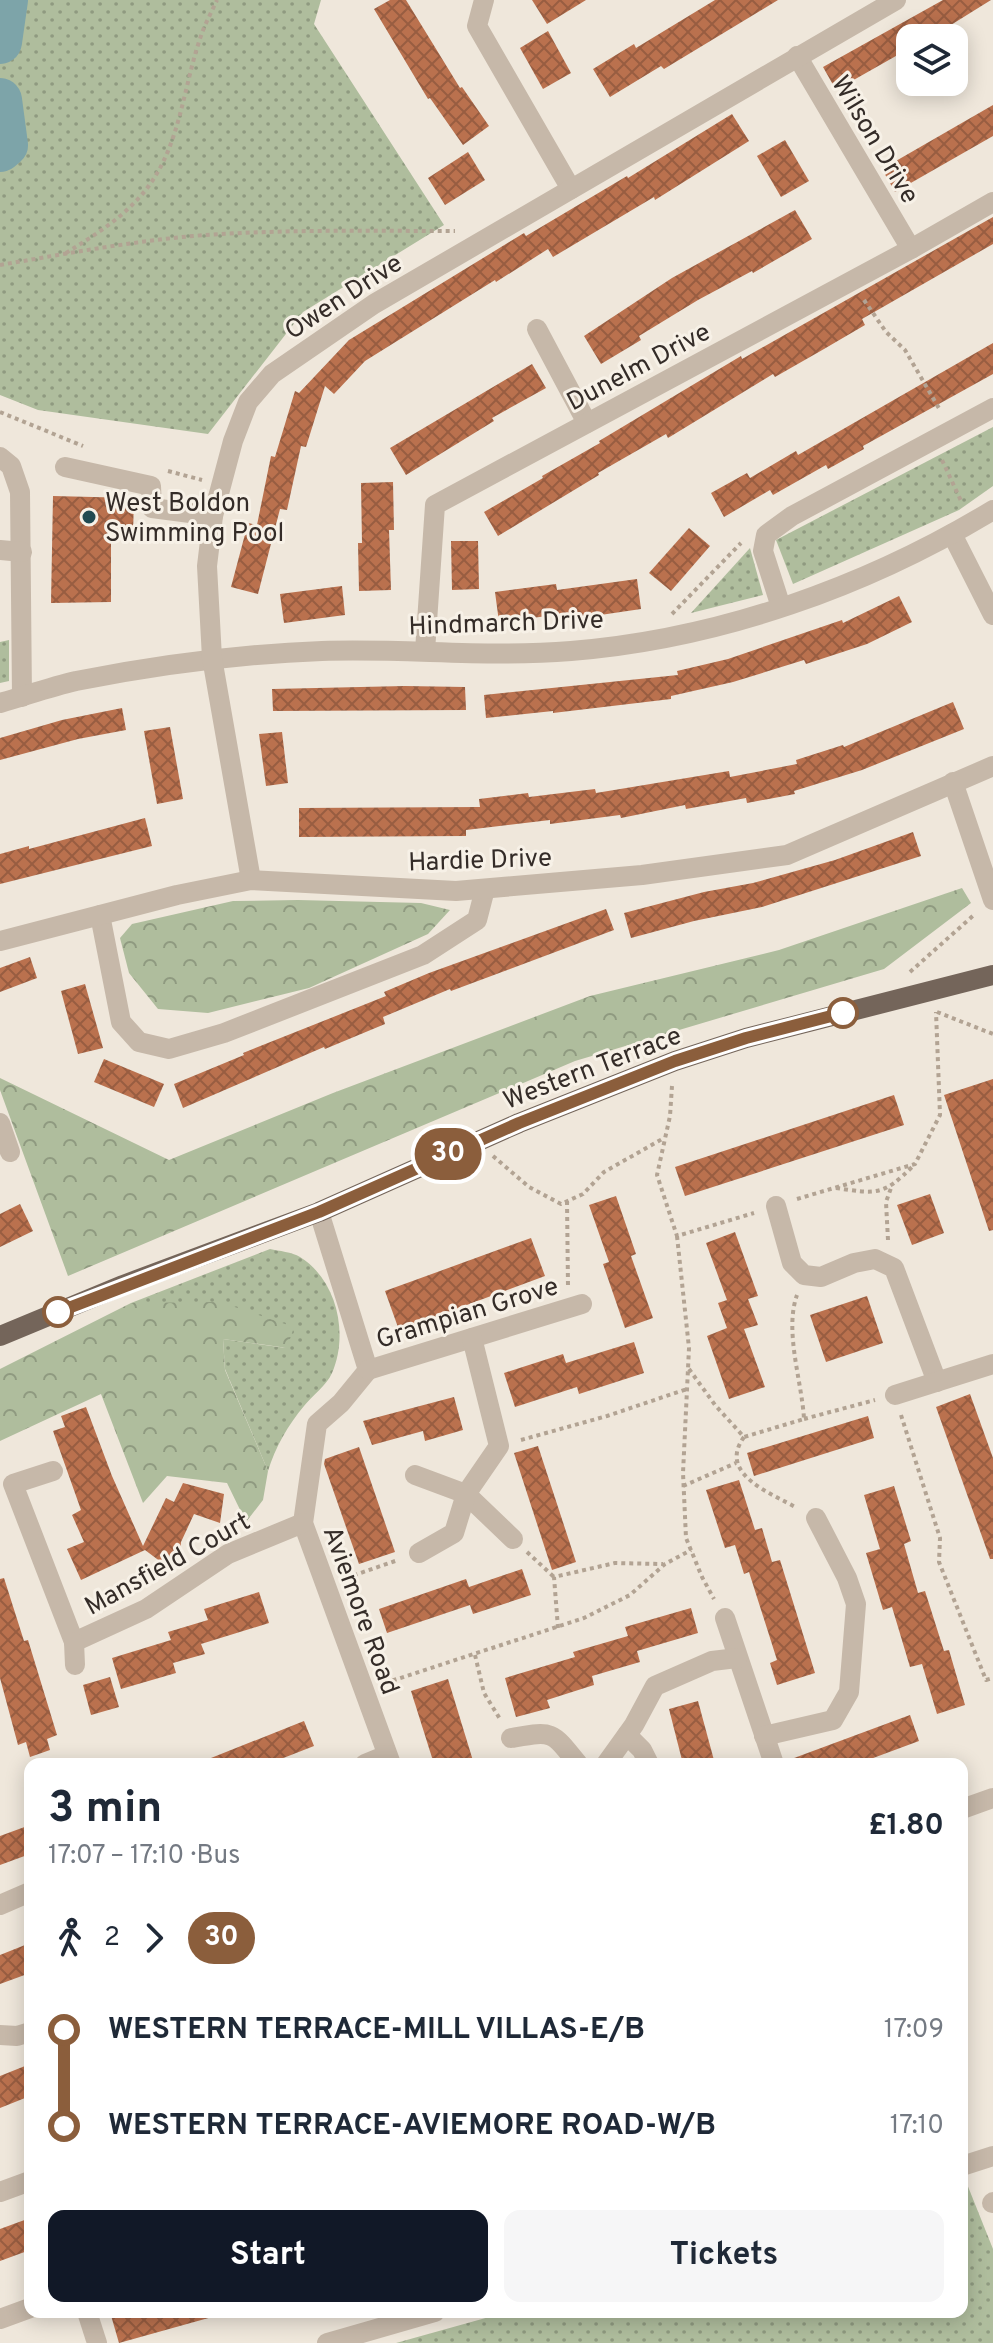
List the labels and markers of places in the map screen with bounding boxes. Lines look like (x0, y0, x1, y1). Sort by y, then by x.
place label: West Boldon Swimming Pool (105, 488, 284, 551)
marker: West Boldon Swimming Pool (80, 508, 98, 526)
unlabelled marker (828, 998, 858, 1028)
unlabelled marker (43, 1297, 73, 1327)

